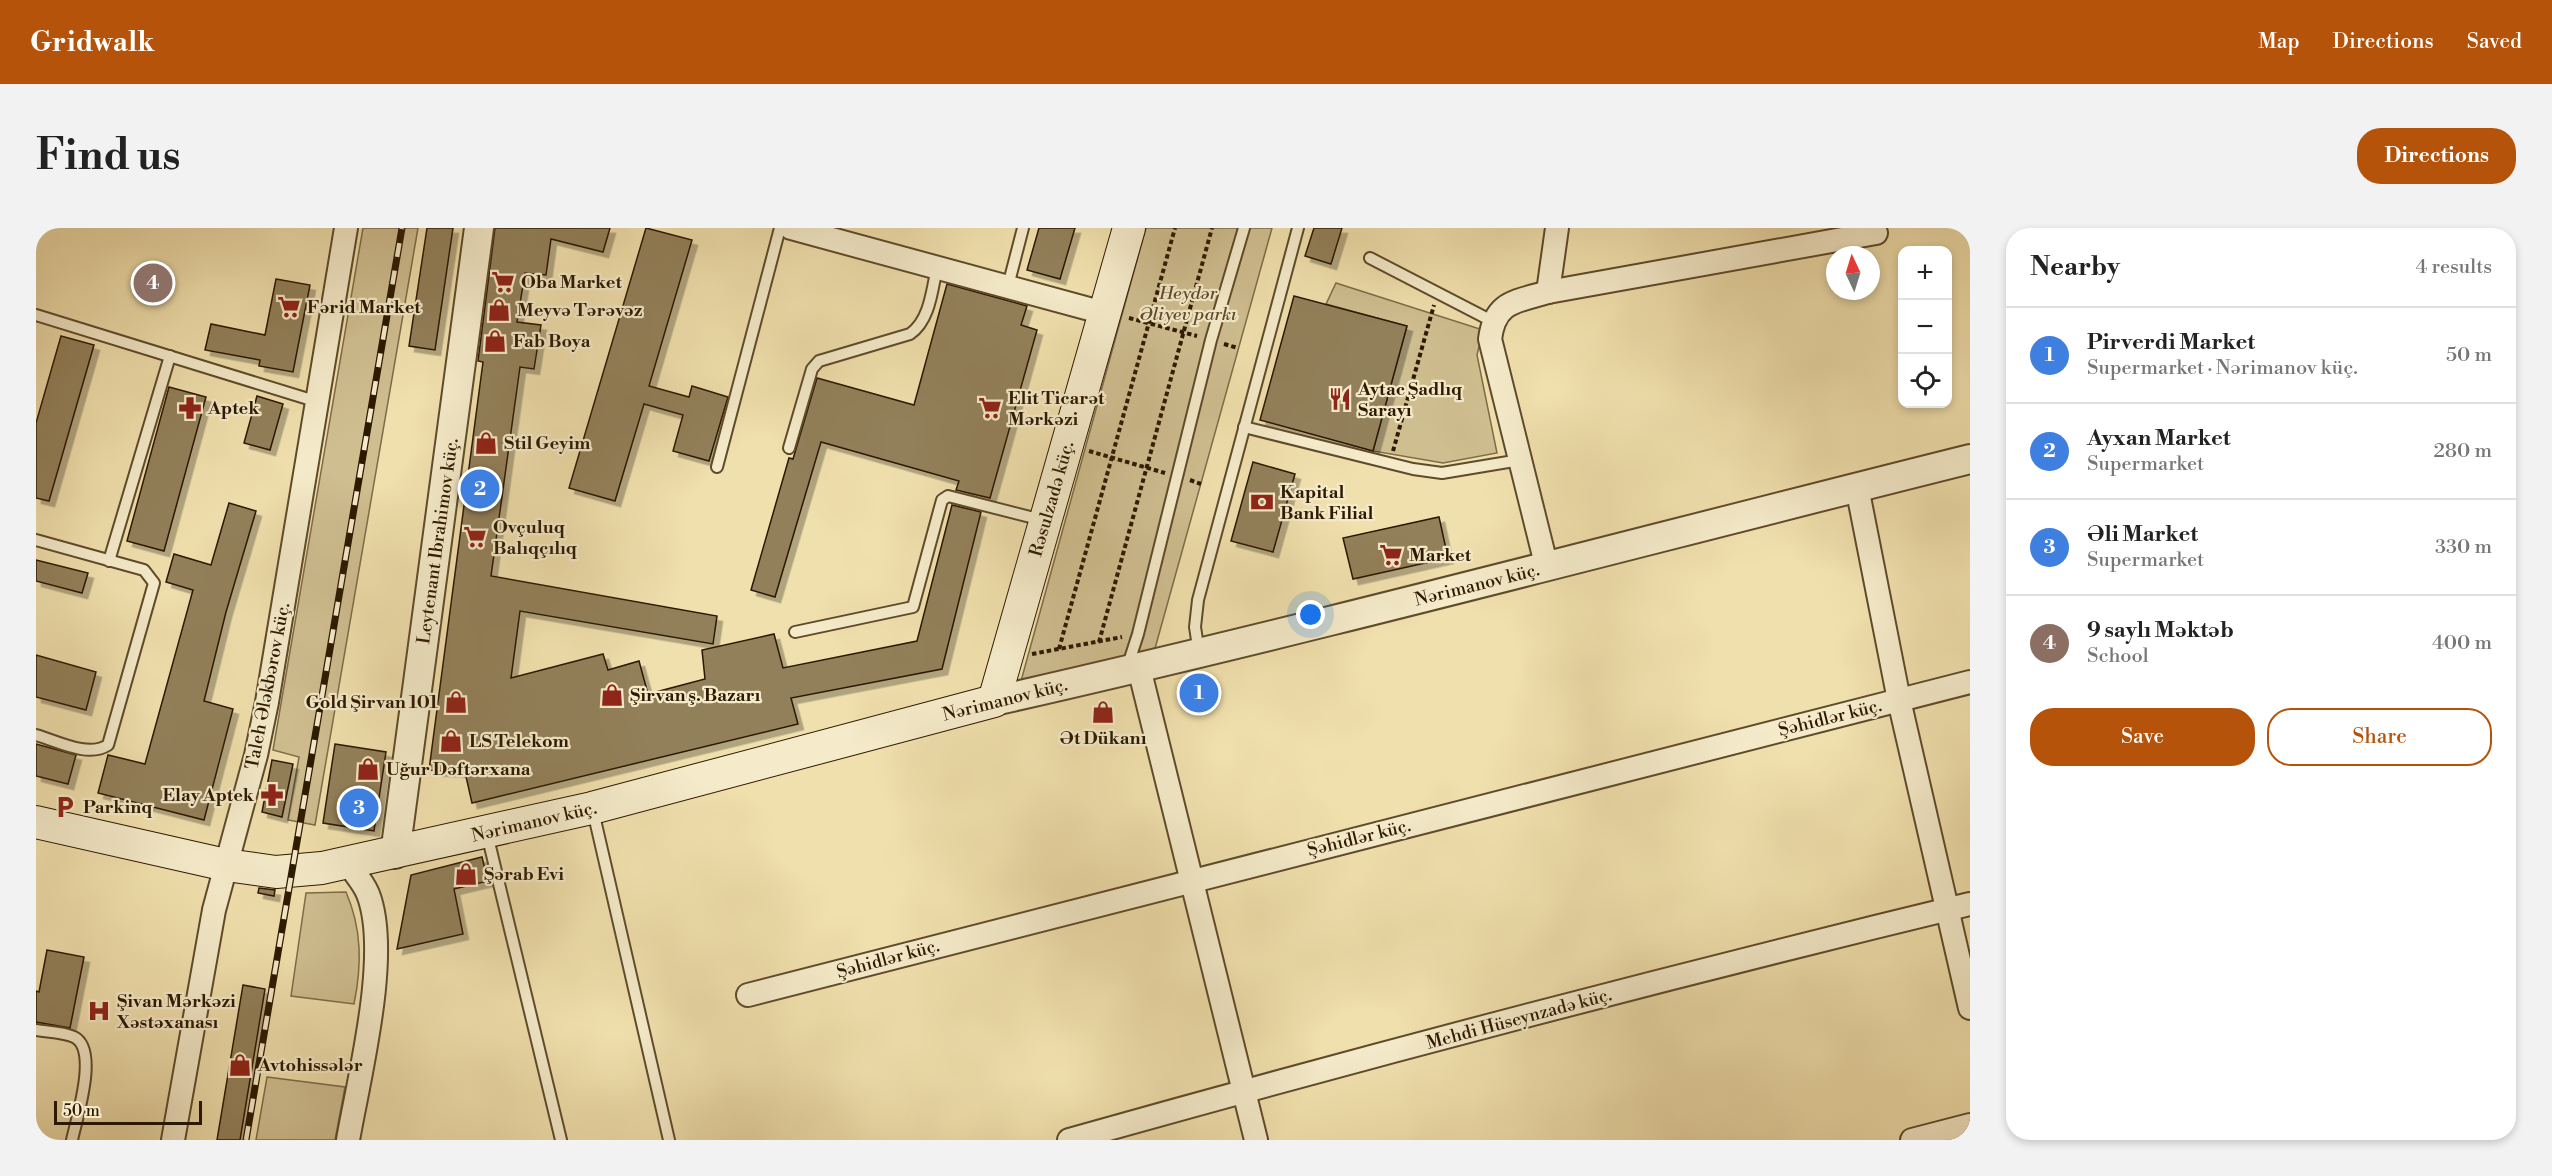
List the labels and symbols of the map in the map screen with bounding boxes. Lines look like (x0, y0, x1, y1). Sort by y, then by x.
north arrow (1826, 246, 1880, 300)
pin: 4 (134, 260, 172, 306)
supermarket icon: Oba Market (490, 269, 516, 295)
place label: Oba Market (521, 271, 622, 294)
park label: Heydər Əliyev parkı (1139, 282, 1237, 326)
supermarket icon: Fərid Market (276, 294, 302, 320)
place label: Fərid Market (307, 296, 421, 319)
shop icon: Meyvə Tərəvəz (486, 297, 512, 323)
place label: Meyvə Tərəvəz (517, 299, 643, 322)
shop icon: Fab Boya (482, 328, 508, 354)
place label: Fab Boya (513, 330, 591, 353)
place label: Aytac Şadlıq Sarayı (1357, 378, 1462, 422)
restaurant icon: Aytac Şadlıq Sarayı (1327, 386, 1353, 412)
place label: Elit Ticarət Mərkəzi (1008, 387, 1105, 431)
pharmacy icon: Aptek (177, 395, 203, 421)
supermarket icon: Elit Ticarət Mərkəzi (977, 395, 1003, 421)
place label: Aptek (207, 397, 260, 420)
shop icon: Stil Geyim (473, 430, 499, 456)
place label: Stil Geyim (504, 432, 591, 455)
street label: Leytenant Ibrahimov küç. (412, 437, 464, 645)
street label: Rəsulzadə küç. (1025, 439, 1079, 559)
pin: 2 (460, 466, 500, 512)
place label: Kapital Bank Filial (1280, 481, 1374, 525)
bank icon: Kapital Bank Filial (1249, 489, 1275, 515)
place label: Ovçuluq Balıqçılıq (493, 516, 577, 560)
supermarket icon: Ovçuluq Balıqçılıq (462, 524, 488, 550)
supermarket icon: Market (1378, 542, 1404, 568)
place label: Market (1409, 544, 1472, 567)
street label: Nərimanov küç. (1412, 558, 1542, 612)
street label: Taleh Ələkbərov küç. (241, 600, 295, 772)
your location (1296, 600, 1325, 629)
pin: 1 (1180, 670, 1218, 716)
street label: Nərimanov küç. (940, 673, 1070, 727)
shop icon: Şirvan ş. Bazarı (599, 682, 625, 708)
place label: Şirvan ş. Bazarı (630, 684, 761, 707)
shop icon: Gold Şirvan 101 (443, 689, 469, 715)
place label: Gold Şirvan 101 (305, 691, 438, 714)
street label: Şəhidlər küç. (1776, 694, 1884, 742)
shop icon: Ət Dükanı (1090, 699, 1116, 725)
place label: Ət Dükanı (1060, 727, 1147, 750)
shop icon: LS Telekom (438, 728, 464, 754)
place label: LS Telekom (469, 730, 570, 753)
shop icon: Uğur Dəftərxana (355, 756, 381, 782)
place label: Uğur Dəftərxana (386, 758, 531, 781)
pharmacy icon: Elay Aptek (259, 782, 285, 808)
place label: Elay Aptek (163, 784, 255, 807)
pin: 3 (340, 786, 378, 830)
parking icon: Parkinq (52, 794, 78, 820)
place label: Parkinq (83, 796, 152, 819)
street label: Nərimanov küç. (469, 796, 599, 848)
street label: Şəhidlər küç. (1305, 814, 1413, 862)
shop icon: Şərab Evi (453, 861, 479, 887)
place label: Şərab Evi (484, 863, 564, 886)
street label: Şəhidlər küç. (834, 934, 942, 984)
street label: Mehdi Hüseynzadə küç. (1424, 983, 1614, 1055)
place label: Şivan Mərkəzi Xəstəxanası (116, 990, 236, 1034)
hospital icon: Şivan Mərkəzi Xəstəxanası (86, 998, 112, 1024)
shop icon: Avtohissələr (227, 1052, 253, 1078)
place label: Avtohissələr (257, 1054, 363, 1077)
scale bar (54, 1098, 202, 1126)

